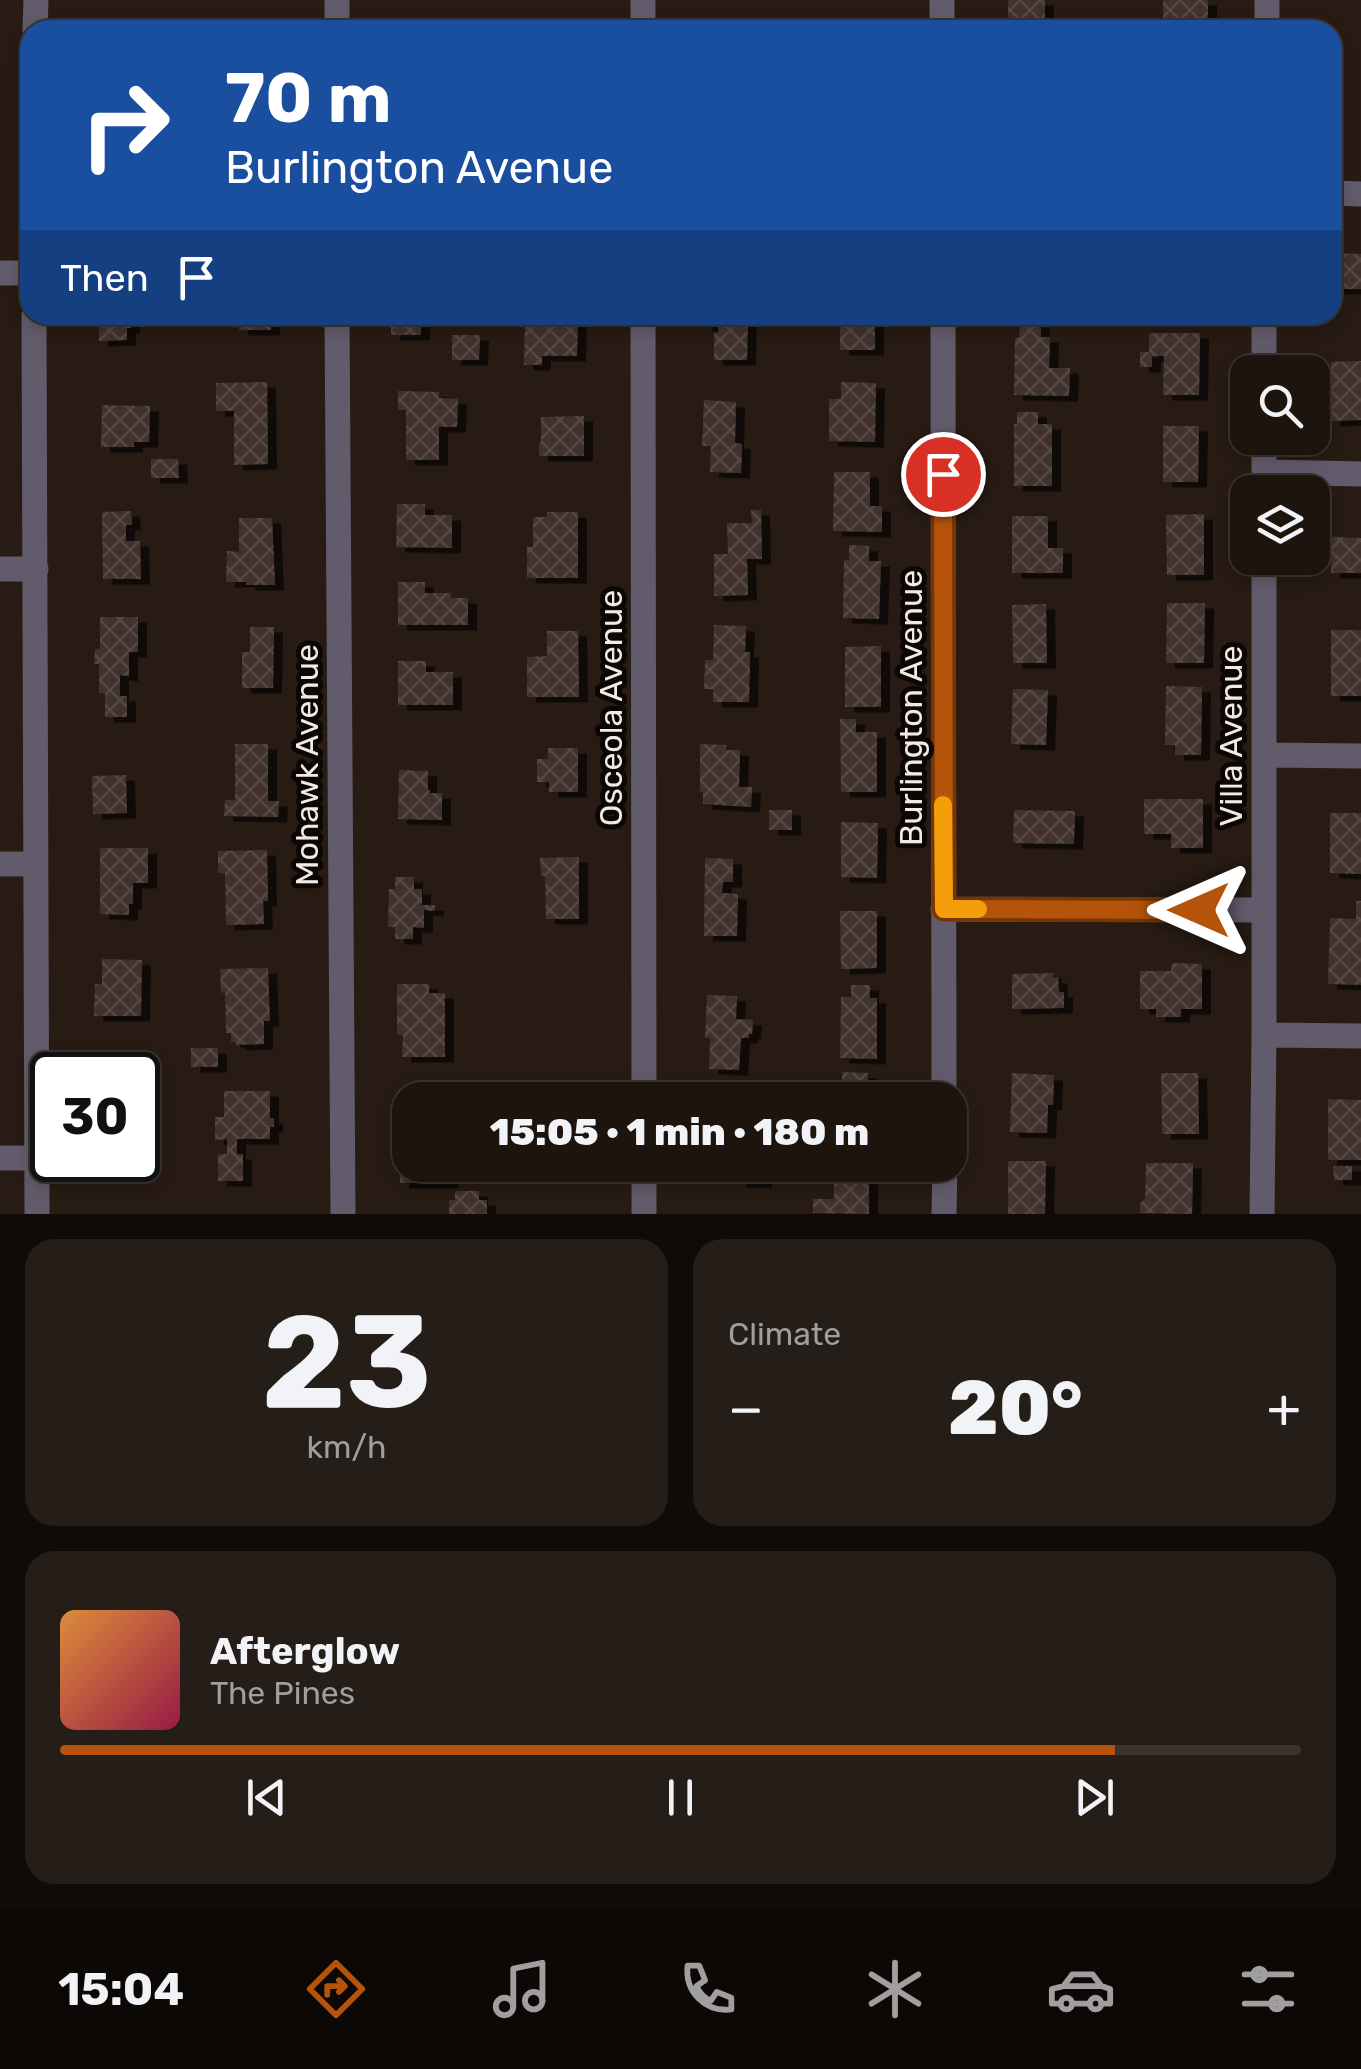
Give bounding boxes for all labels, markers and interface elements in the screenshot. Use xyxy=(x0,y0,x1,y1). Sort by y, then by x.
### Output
text: 70 m xyxy=(225,57,392,140)
icon: right xyxy=(60,60,190,190)
text: Burlington Avenue xyxy=(225,141,613,194)
icon: arrive xyxy=(169,250,224,305)
text: Then xyxy=(60,255,149,301)
map controls xyxy=(1230,355,1330,575)
button: search xyxy=(1230,355,1330,455)
pin xyxy=(901,432,986,517)
icon: arrive xyxy=(916,447,971,502)
button: layers xyxy=(1230,475,1330,575)
street label: Burlington Avenue xyxy=(892,570,930,846)
street label: Osceola Avenue xyxy=(592,590,630,826)
street label: Mohawk Avenue xyxy=(288,644,326,886)
street label: Villa Avenue xyxy=(1212,646,1250,826)
position arrow xyxy=(1147,858,1251,962)
speed limit sign: 30 xyxy=(30,1052,160,1182)
text: 15:05 · 1 min · 180 m xyxy=(490,1109,869,1155)
text: 23 xyxy=(261,1285,432,1440)
text: Climate xyxy=(728,1315,841,1353)
text: 20° xyxy=(948,1364,1083,1453)
text: − xyxy=(728,1376,764,1441)
text: + xyxy=(1267,1376,1301,1441)
text: km/h xyxy=(307,1428,386,1466)
text: Afterglow xyxy=(210,1628,400,1674)
text: The Pines xyxy=(210,1674,355,1712)
icon: previous xyxy=(239,1770,294,1825)
icon: pause xyxy=(653,1770,708,1825)
icon: next xyxy=(1067,1770,1122,1825)
icon: directions xyxy=(301,1954,371,2024)
icon: music xyxy=(487,1954,557,2024)
icon: phone xyxy=(673,1954,743,2024)
icon: climate xyxy=(860,1954,930,2024)
icon: car xyxy=(1046,1954,1116,2024)
icon: filters xyxy=(1233,1954,1303,2024)
text: 15:04 xyxy=(58,1963,184,2016)

